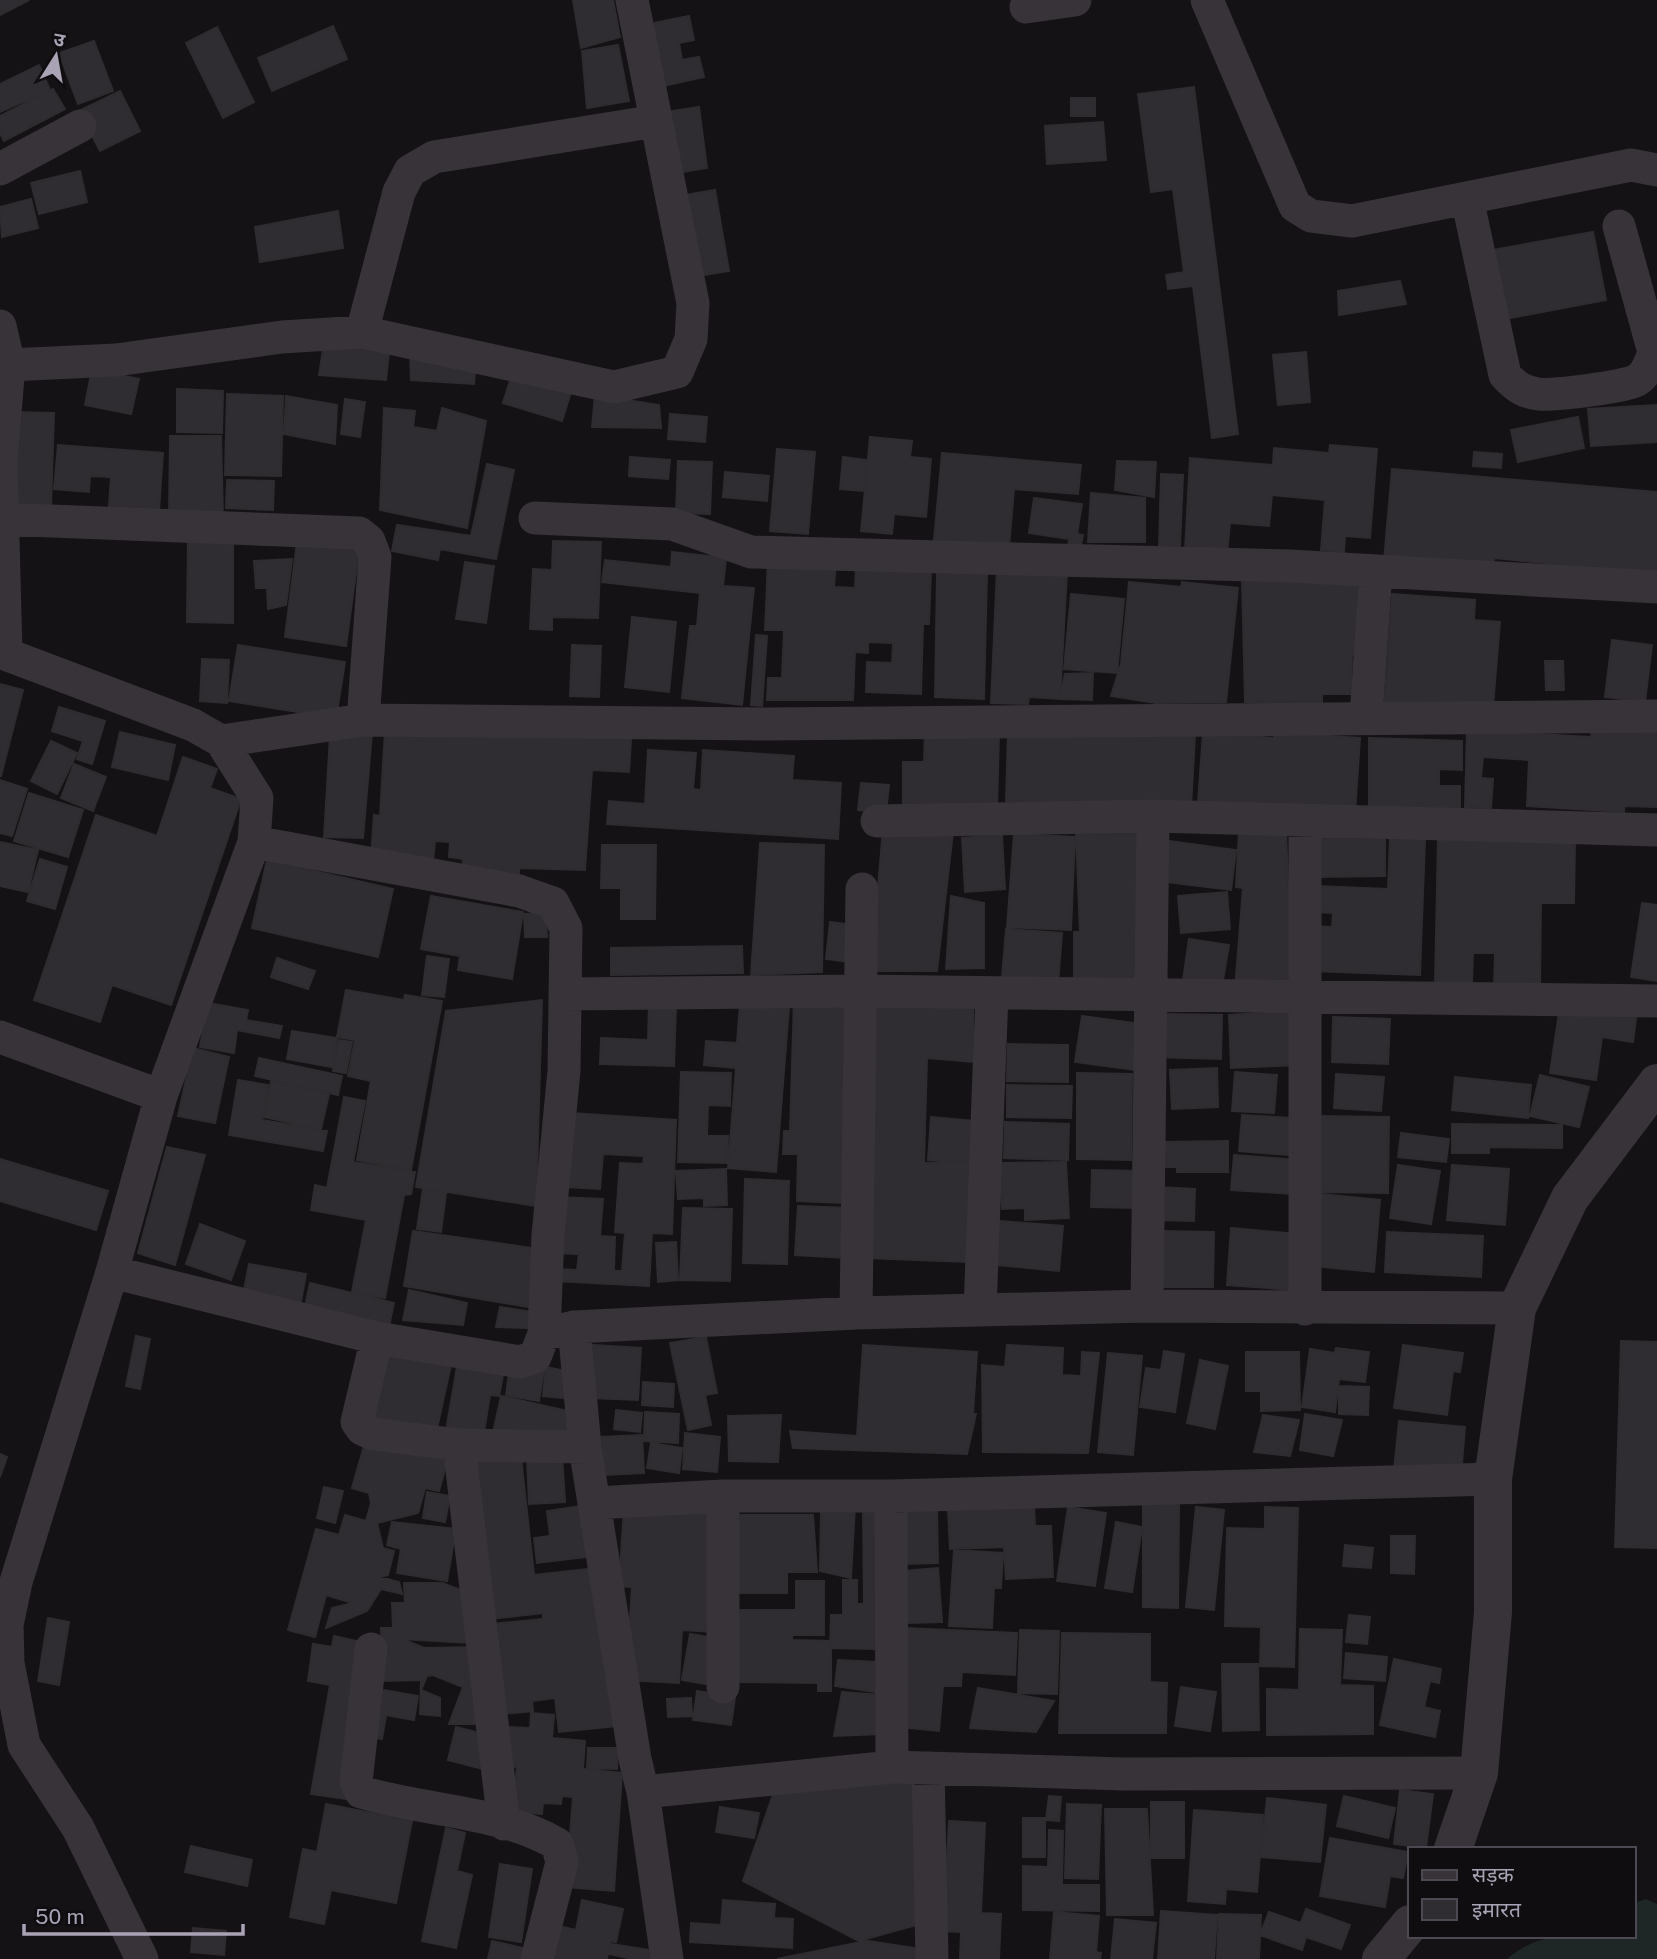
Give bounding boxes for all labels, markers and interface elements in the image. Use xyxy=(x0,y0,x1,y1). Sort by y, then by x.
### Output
north arrow xyxy=(21,21,91,91)
text: उ xyxy=(52,27,68,51)
legend xyxy=(1408,1847,1636,1938)
text: सड़क xyxy=(1472,1862,1514,1887)
scale bar xyxy=(24,1892,243,1936)
text: इमारत xyxy=(1472,1897,1522,1922)
text: 50 m xyxy=(35,1904,85,1929)

